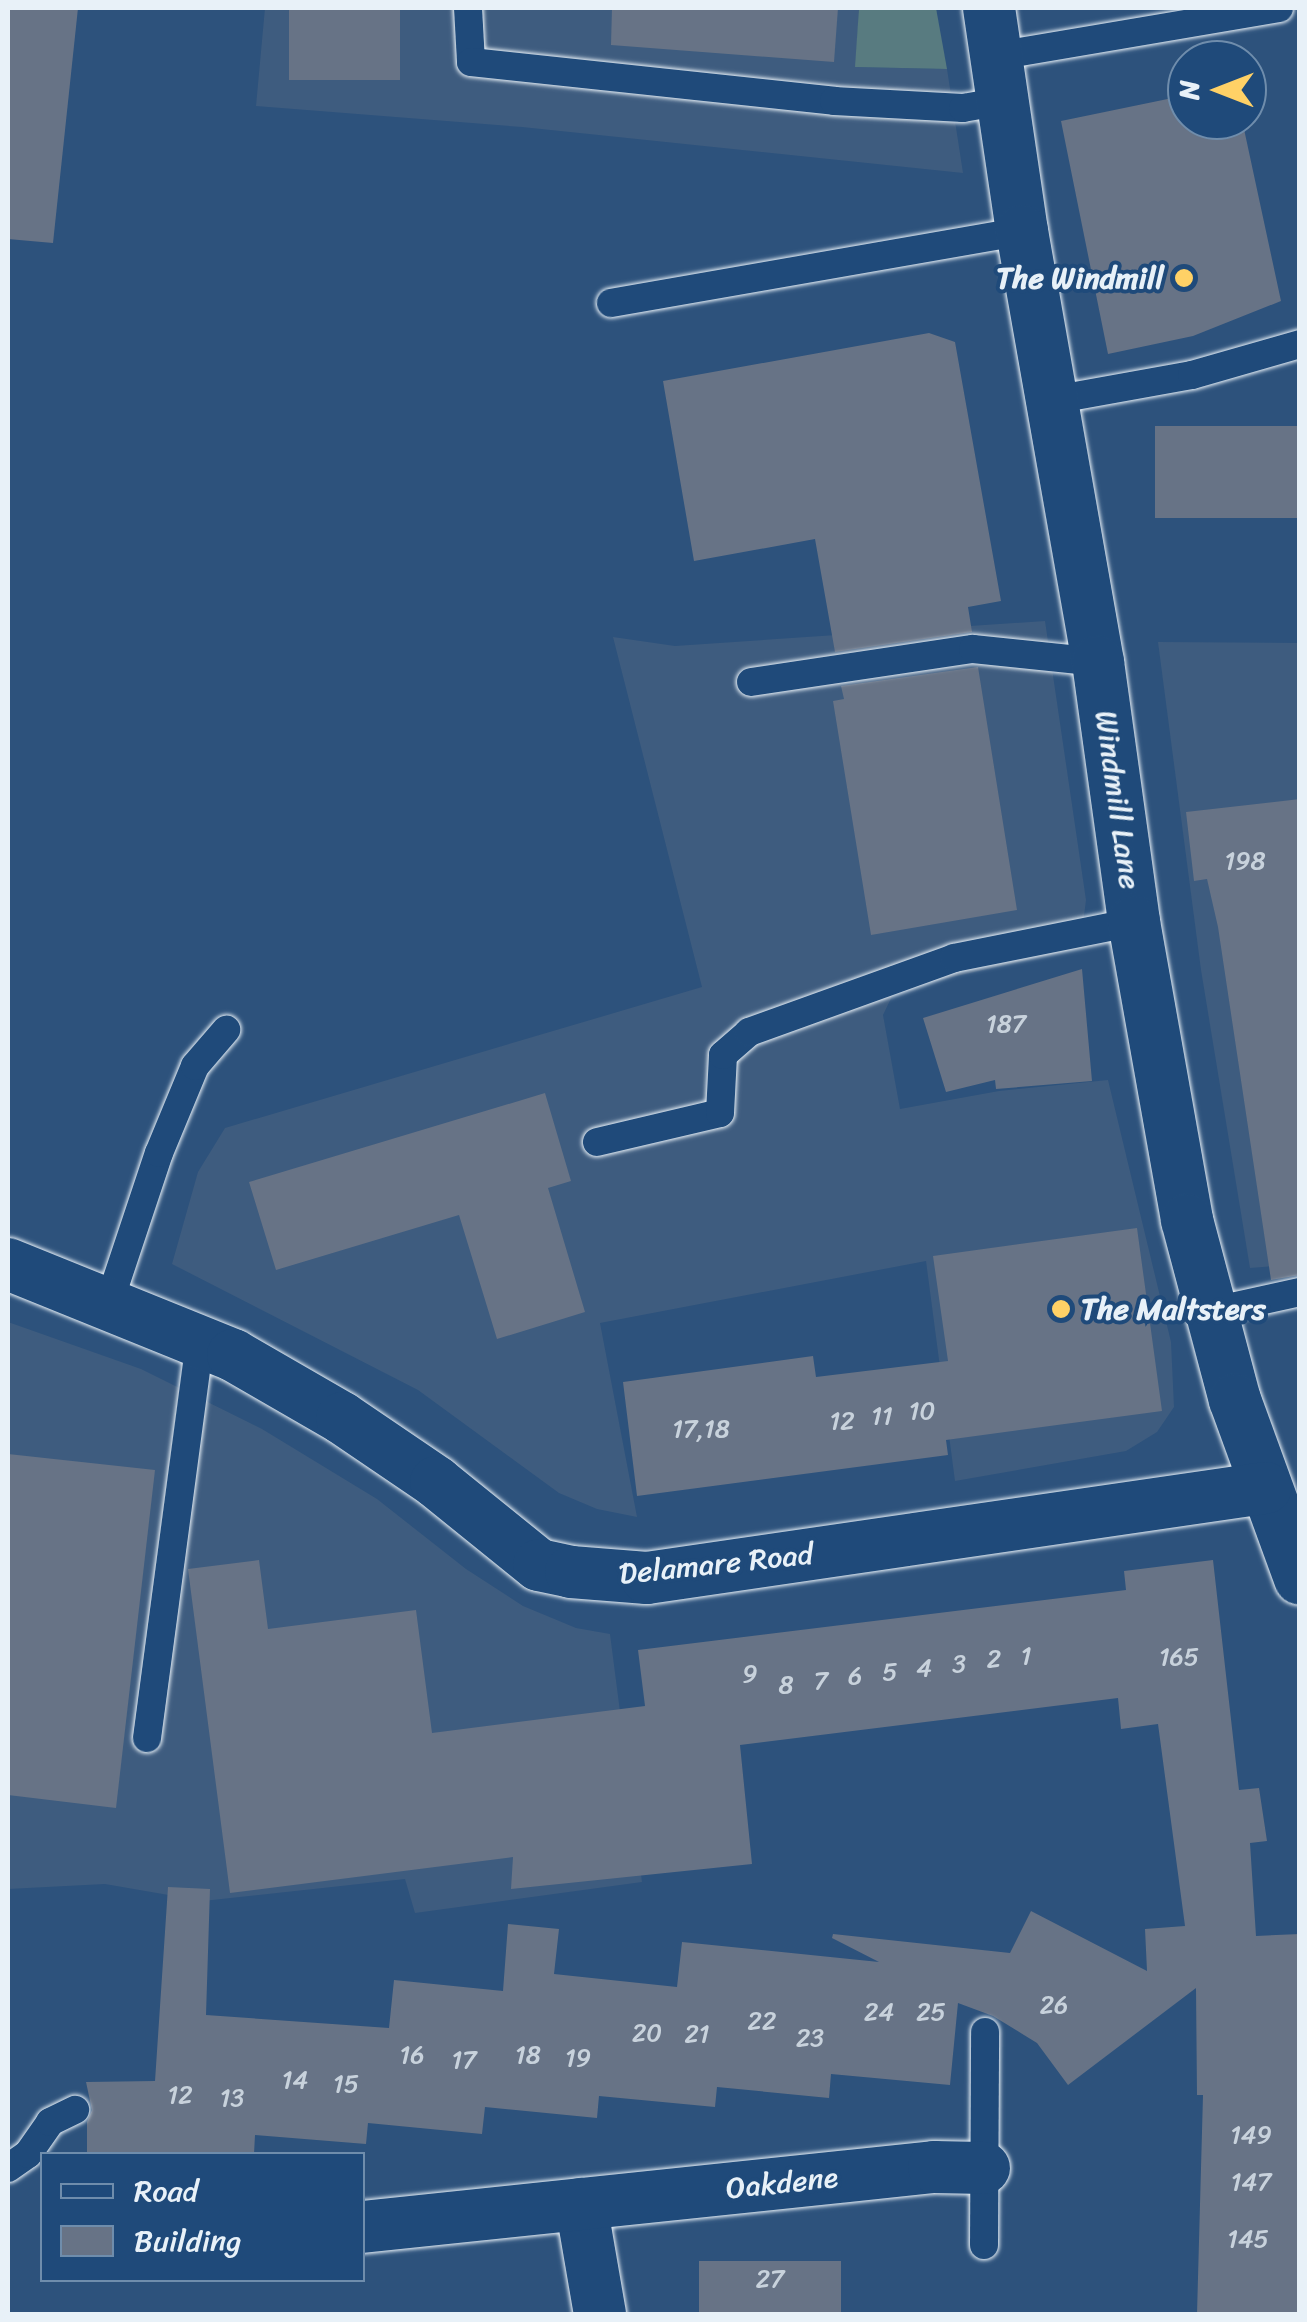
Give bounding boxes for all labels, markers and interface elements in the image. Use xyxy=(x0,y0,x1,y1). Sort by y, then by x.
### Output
north arrow xyxy=(1167,40,1267,140)
text: N xyxy=(1164,80,1213,100)
place label: The Windmill xyxy=(997,260,1164,296)
marker: The Windmill xyxy=(1173,267,1195,289)
street label: Windmill Lane xyxy=(1088,708,1148,892)
house number: 198 xyxy=(1224,846,1266,876)
house number: 187 xyxy=(986,1009,1026,1039)
place label: The Maltsters xyxy=(1081,1291,1263,1327)
marker: The Maltsters xyxy=(1050,1298,1072,1320)
house number: 10 xyxy=(909,1396,935,1426)
house number: 11 xyxy=(871,1401,893,1431)
house number: 12 xyxy=(829,1406,855,1436)
house number: 17,18 xyxy=(672,1414,730,1444)
street label: Delamare Road xyxy=(617,1536,815,1592)
house number: 1 xyxy=(1021,1641,1031,1671)
house number: 165 xyxy=(1159,1642,1199,1672)
house number: 2 xyxy=(987,1644,1001,1674)
house number: 3 xyxy=(952,1649,966,1679)
house number: 4 xyxy=(916,1653,932,1683)
house number: 5 xyxy=(882,1657,898,1687)
house number: 9 xyxy=(742,1659,758,1689)
house number: 6 xyxy=(848,1661,862,1691)
house number: 7 xyxy=(814,1666,828,1696)
house number: 8 xyxy=(778,1670,794,1700)
house number: 26 xyxy=(1040,1990,1068,2020)
house number: 24 xyxy=(864,1997,894,2027)
house number: 25 xyxy=(916,1997,946,2027)
house number: 22 xyxy=(748,2006,776,2036)
house number: 20 xyxy=(632,2018,662,2048)
house number: 21 xyxy=(684,2019,710,2049)
house number: 23 xyxy=(796,2023,824,2053)
house number: 16 xyxy=(400,2040,424,2070)
house number: 18 xyxy=(515,2040,541,2070)
house number: 19 xyxy=(565,2043,591,2073)
house number: 17 xyxy=(452,2045,476,2075)
house number: 14 xyxy=(282,2065,308,2095)
house number: 15 xyxy=(333,2069,359,2099)
house number: 12 xyxy=(167,2080,193,2110)
house number: 13 xyxy=(220,2083,244,2113)
house number: 149 xyxy=(1230,2120,1272,2150)
legend xyxy=(40,2152,365,2282)
street label: Oakdene xyxy=(724,2159,840,2207)
text: Road xyxy=(134,2164,198,2218)
house number: 147 xyxy=(1231,2167,1271,2197)
text: Building xyxy=(134,2214,241,2268)
house number: 145 xyxy=(1227,2224,1269,2254)
house number: 27 xyxy=(756,2264,784,2294)

